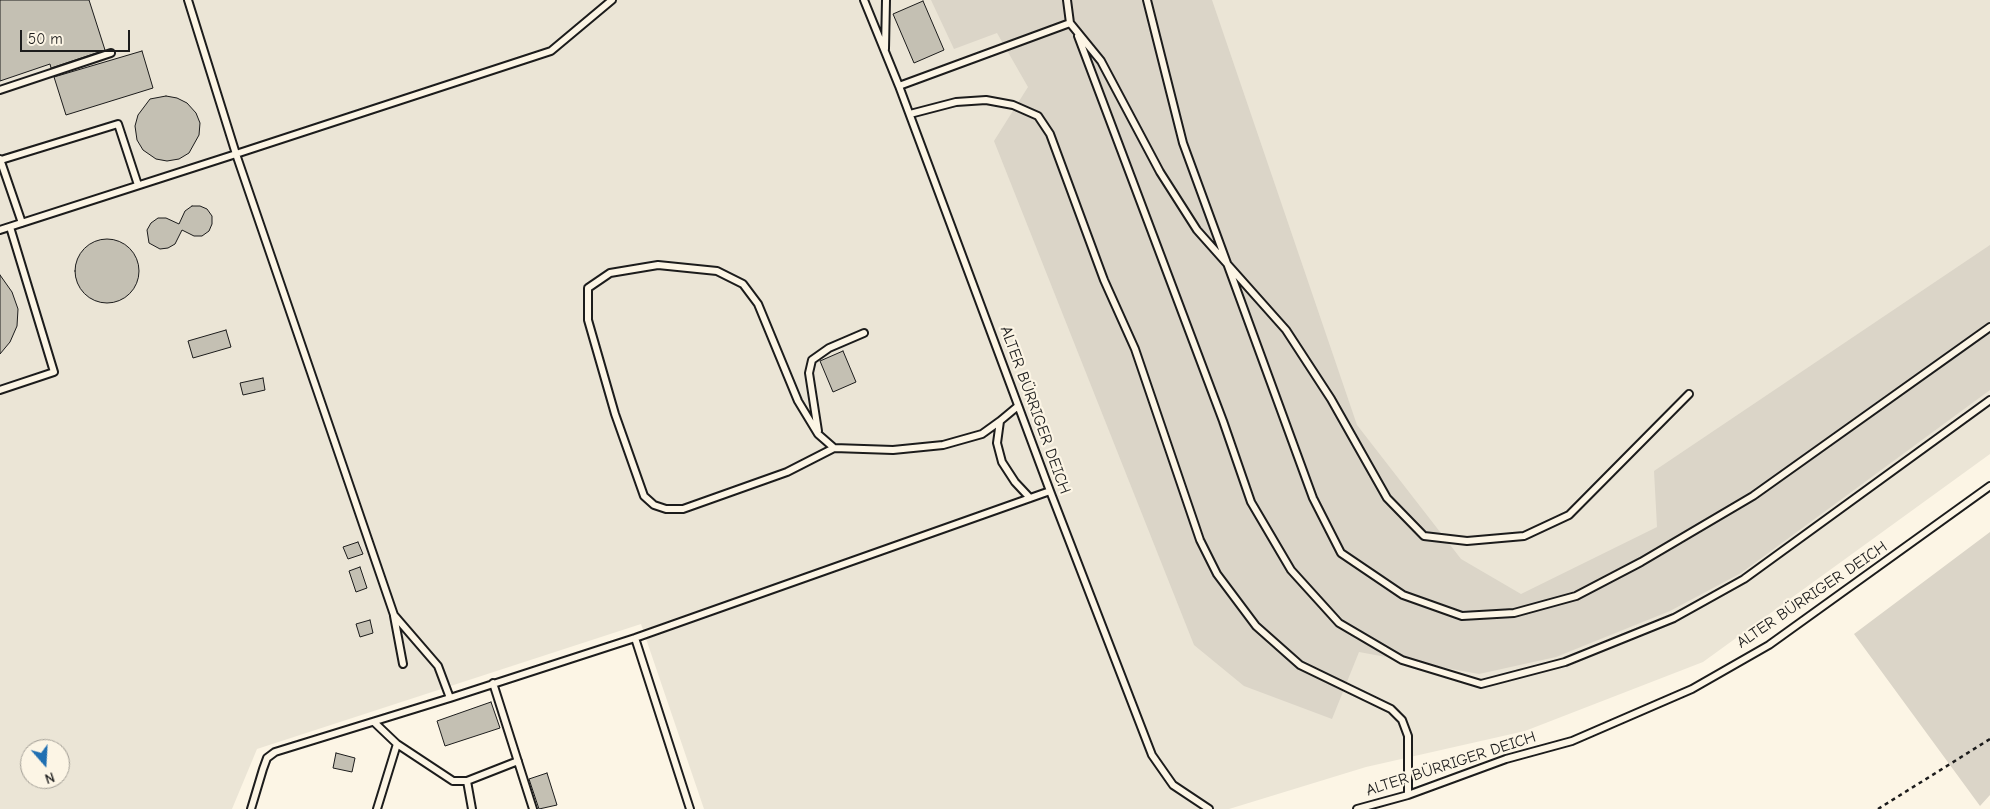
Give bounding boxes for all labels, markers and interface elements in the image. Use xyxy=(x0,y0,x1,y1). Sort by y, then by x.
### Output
scale bar xyxy=(22,20,132,52)
text: 50 m xyxy=(28,30,63,48)
street label: ALTER BÜRRIGER DEICH xyxy=(996,323,1074,497)
street label: ALTER BÜRRIGER DEICH xyxy=(1733,537,1891,653)
street label: ALTER BÜRRIGER DEICH xyxy=(1364,727,1538,801)
north arrow xyxy=(20,739,70,789)
text: N xyxy=(43,768,57,787)

